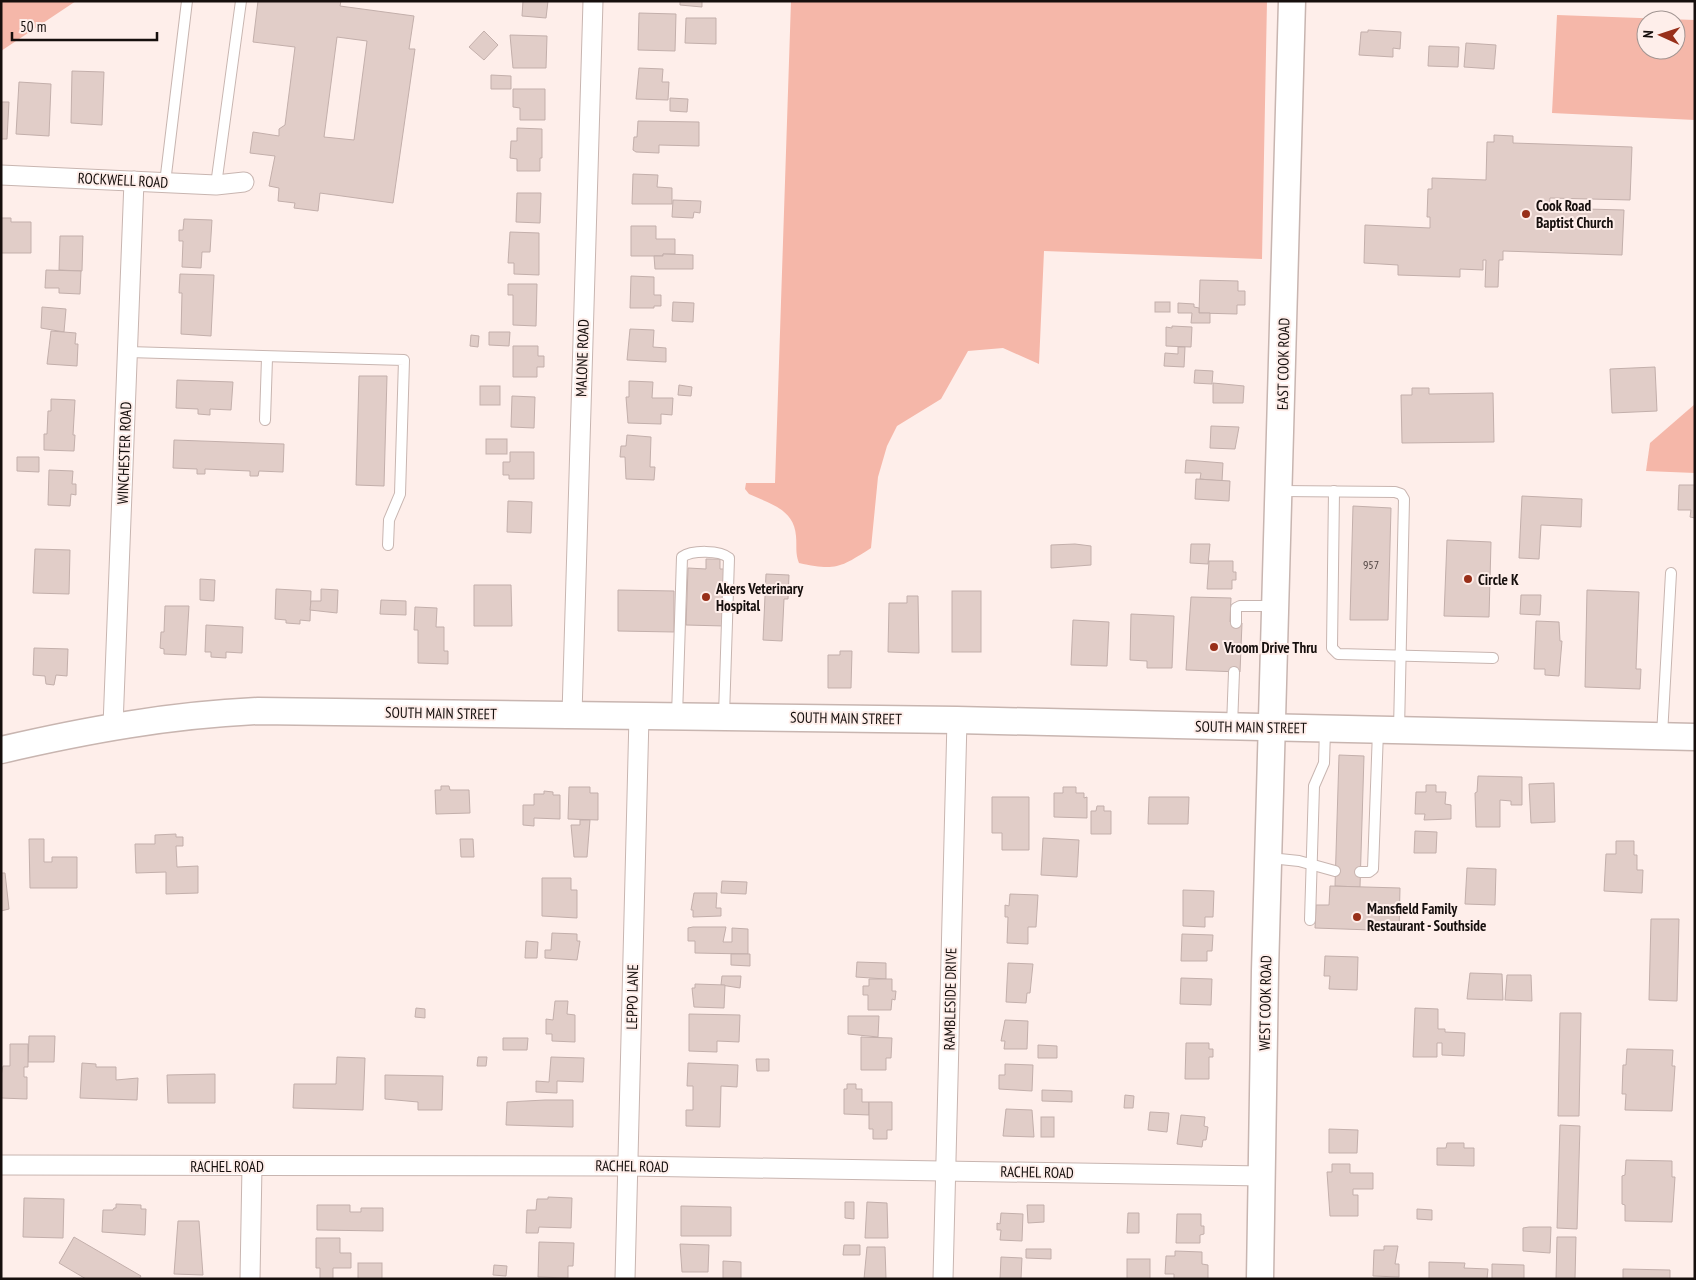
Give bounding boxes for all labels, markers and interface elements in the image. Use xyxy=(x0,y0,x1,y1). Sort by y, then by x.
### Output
scale bar xyxy=(12,10,158,42)
north arrow xyxy=(1636,10,1686,60)
text: 50 m xyxy=(20,17,46,36)
text: N xyxy=(1639,30,1657,39)
street label: ROCKWELL ROAD xyxy=(77,168,169,192)
place label: Cook Road Baptist Church xyxy=(1536,196,1613,232)
marker: Cook Road Baptist Church xyxy=(1520,208,1532,220)
street label: EAST COOK ROAD xyxy=(1273,318,1293,410)
street label: MALONE ROAD xyxy=(571,319,593,397)
street label: WINCHESTER ROAD xyxy=(113,401,135,505)
house number: 957 xyxy=(1363,557,1379,572)
place label: Circle K xyxy=(1478,570,1519,589)
marker: Circle K xyxy=(1462,573,1474,585)
place label: Akers Veterinary Hospital xyxy=(715,579,804,615)
marker: Akers Veterinary Hospital xyxy=(700,591,712,603)
place label: Vroom Drive Thru xyxy=(1223,638,1318,657)
marker: Vroom Drive Thru xyxy=(1208,641,1220,653)
street label: SOUTH MAIN STREET xyxy=(385,703,497,723)
street label: SOUTH MAIN STREET xyxy=(790,708,902,728)
street label: SOUTH MAIN STREET xyxy=(1195,717,1307,737)
place label: Mansfield Family Restaurant - Southside xyxy=(1367,899,1486,935)
marker: Mansfield Family Restaurant - Southside xyxy=(1351,911,1363,923)
street label: RAMBLESIDE DRIVE xyxy=(940,948,960,1050)
street label: WEST COOK ROAD xyxy=(1255,955,1275,1051)
street label: LEPPO LANE xyxy=(622,964,642,1030)
street label: RACHEL ROAD xyxy=(595,1156,669,1176)
street label: RACHEL ROAD xyxy=(190,1157,264,1176)
street label: RACHEL ROAD xyxy=(1000,1162,1074,1182)

